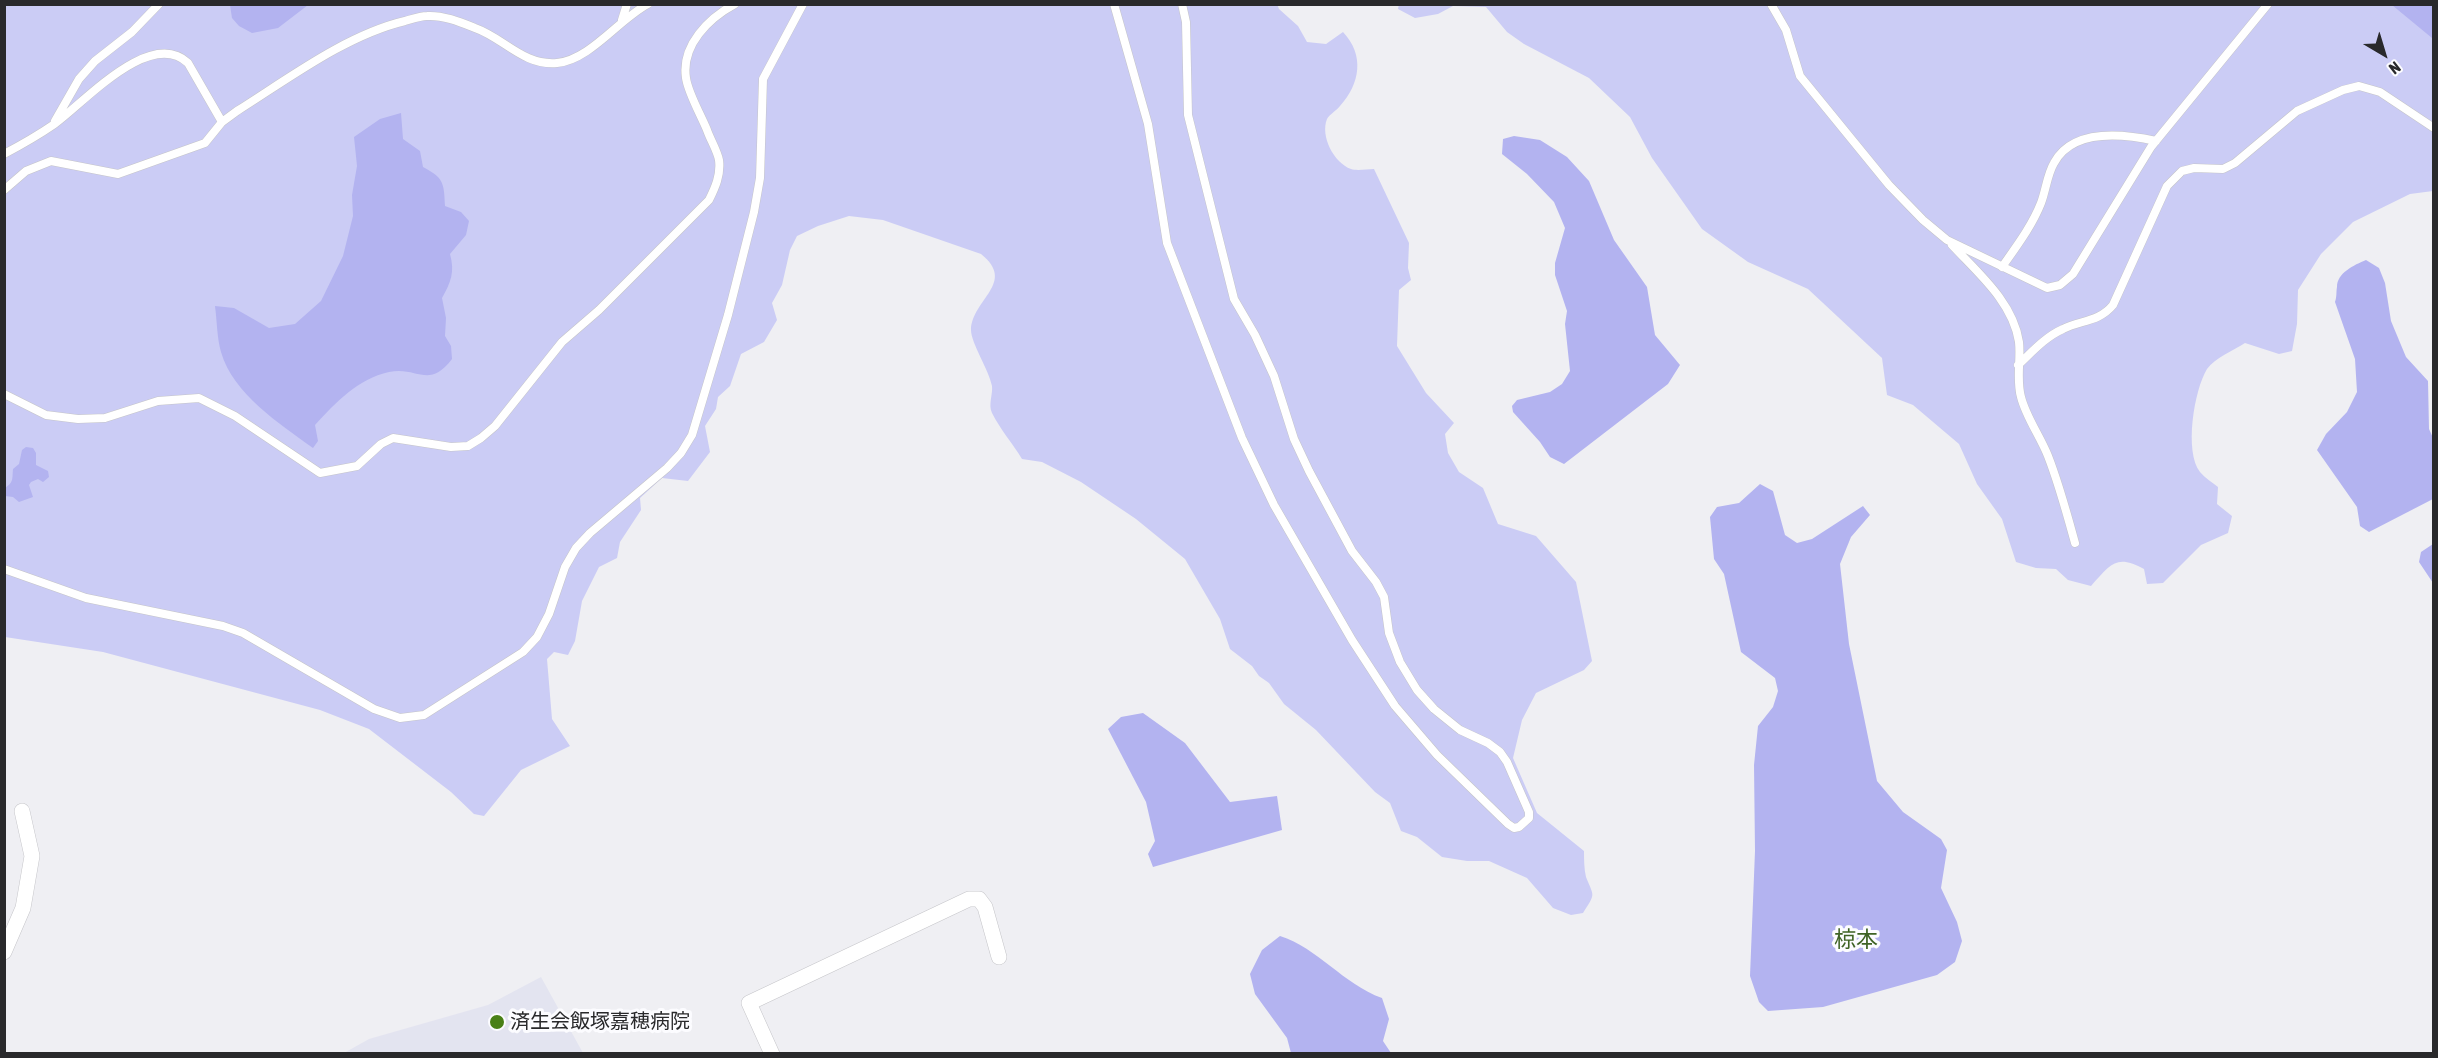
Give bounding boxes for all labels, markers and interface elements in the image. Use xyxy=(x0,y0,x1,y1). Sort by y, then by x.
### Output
north arrow xyxy=(2354,24,2414,84)
text: N xyxy=(2386,58,2404,78)
district label: 椋本 xyxy=(1834,927,1878,953)
place label: 済生会飯塚嘉穂病院 xyxy=(510,1010,690,1034)
marker: 済生会飯塚嘉穂病院 xyxy=(488,1013,506,1031)

